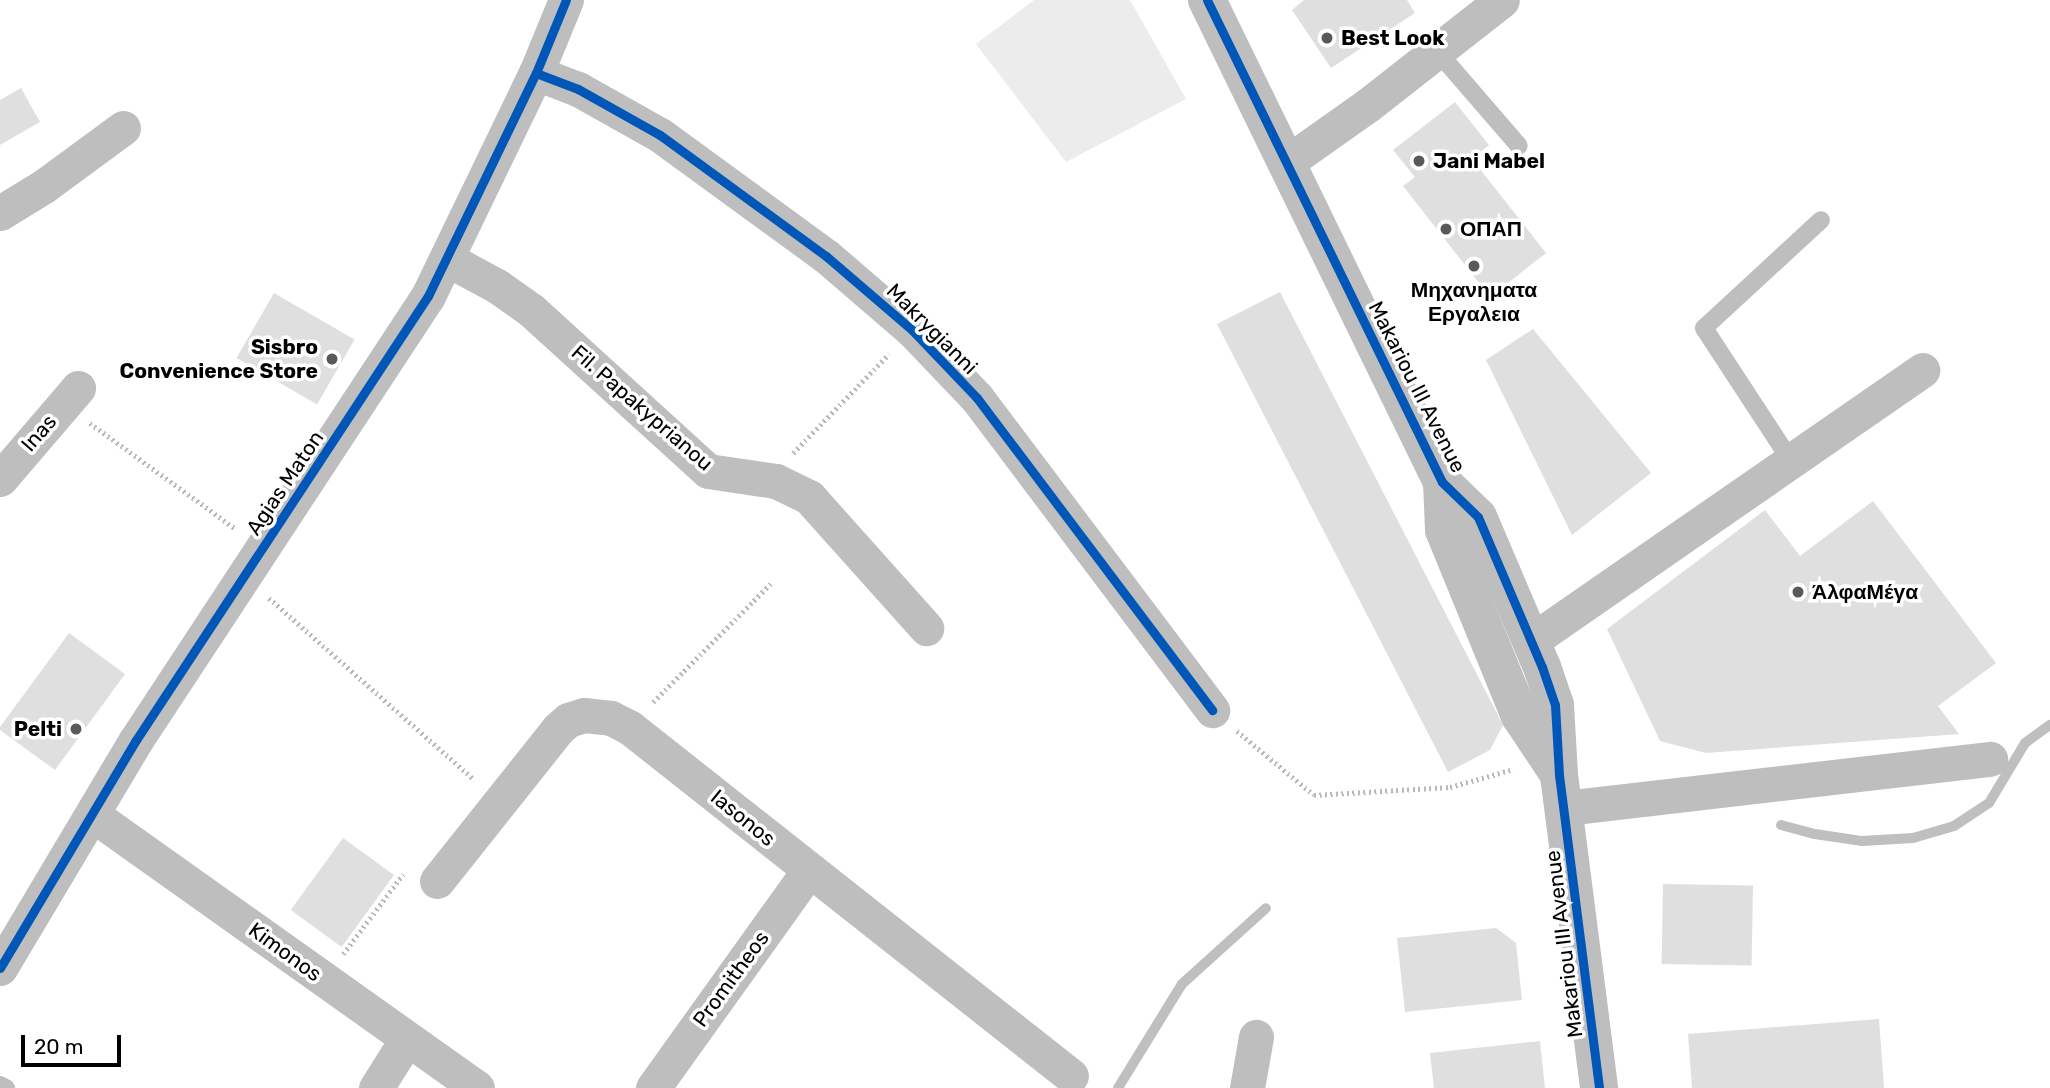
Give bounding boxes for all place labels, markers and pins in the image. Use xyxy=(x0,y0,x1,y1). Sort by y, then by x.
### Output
place label: Best Look xyxy=(1341,25,1444,51)
marker: Best Look xyxy=(1319,30,1335,46)
place label: Jani Mabel xyxy=(1433,148,1545,174)
marker: Jani Mabel xyxy=(1411,153,1427,169)
place label: ΟΠΑΠ xyxy=(1460,216,1522,242)
marker: ΟΠΑΠ xyxy=(1438,221,1454,237)
marker: Μηχανηματα Εργαλεια xyxy=(1466,258,1482,274)
place label: Μηχανηματα Εργαλεια xyxy=(1411,277,1537,327)
place label: Sisbro Convenience Store xyxy=(119,334,318,384)
marker: Sisbro Convenience Store xyxy=(324,351,340,367)
place label: ΆλφαΜέγα xyxy=(1812,579,1918,605)
marker: ΆλφαΜέγα xyxy=(1790,584,1806,600)
place label: Pelti xyxy=(14,716,62,742)
marker: Pelti xyxy=(68,721,84,737)

